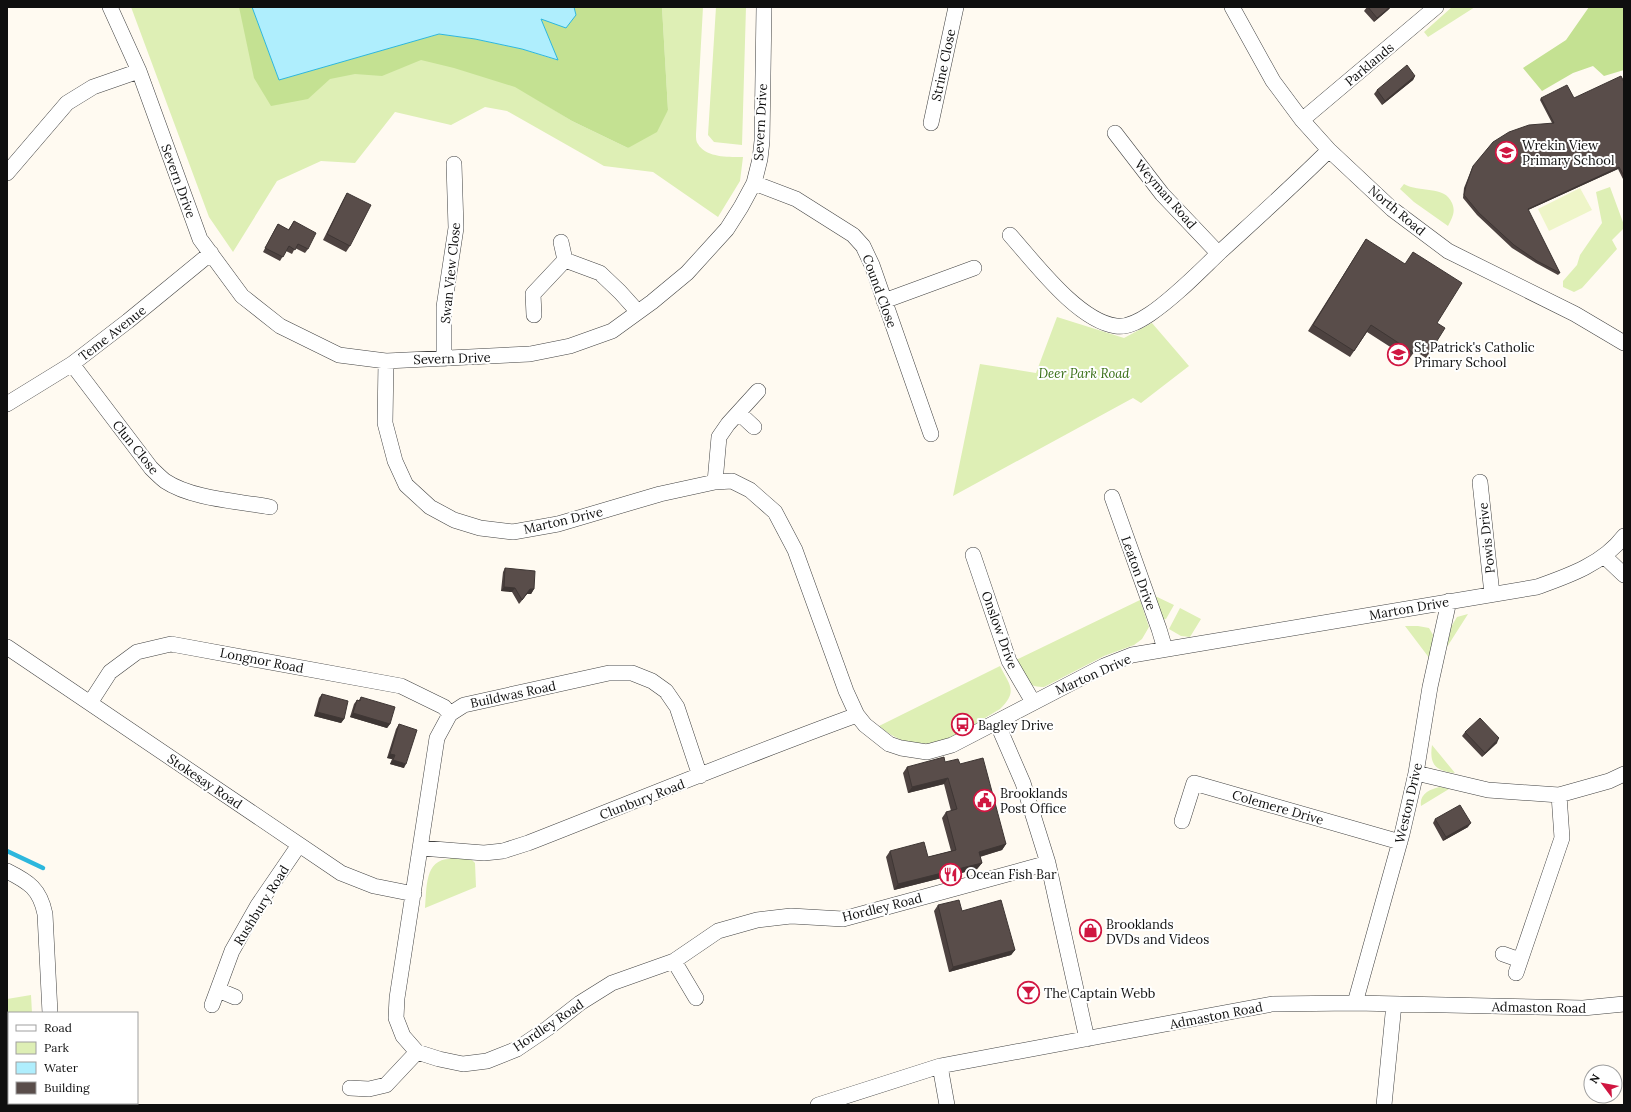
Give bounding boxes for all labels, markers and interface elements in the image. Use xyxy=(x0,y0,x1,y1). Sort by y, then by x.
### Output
street label: Strine Close xyxy=(928,27,959,103)
street label: Parklands xyxy=(1341,39,1397,90)
street label: Severn Drive xyxy=(750,83,771,161)
place label: Wrekin View Primary School xyxy=(1522,137,1615,169)
school or university icon: Wrekin View Primary School xyxy=(1493,139,1519,165)
street label: Severn Drive xyxy=(157,142,200,220)
street label: Weyman Road xyxy=(1131,156,1200,233)
street label: North Road xyxy=(1365,182,1429,239)
street label: Swan View Close xyxy=(437,222,464,325)
street label: Cound Close xyxy=(858,252,901,330)
street label: Teme Avenue xyxy=(75,302,149,365)
place label: St Patrick's Catholic Primary School xyxy=(1414,339,1535,371)
school or university icon: St Patrick's Catholic Primary School xyxy=(1386,341,1412,367)
street label: Severn Drive xyxy=(413,349,491,368)
park label: Deer Park Road xyxy=(1038,365,1130,382)
street label: Clun Close xyxy=(109,417,163,478)
street label: Powis Drive xyxy=(1474,502,1499,574)
street label: Marton Drive xyxy=(522,503,604,538)
street label: Leaton Drive xyxy=(1117,534,1160,613)
street label: Onslow Drive xyxy=(978,589,1021,671)
street label: Marton Drive xyxy=(1368,593,1450,624)
street label: Longnor Road xyxy=(219,644,305,677)
street label: Marton Drive xyxy=(1053,650,1134,699)
street label: Buildwas Road xyxy=(469,677,558,712)
bus stop icon: Bagley Drive xyxy=(949,712,975,738)
place label: Bagley Drive xyxy=(978,717,1054,734)
street label: Stokesay Road xyxy=(164,750,246,813)
street label: Weston Drive xyxy=(1391,761,1426,845)
street label: Clunbury Road xyxy=(597,775,687,824)
place label: Brooklands Post Office xyxy=(1000,785,1068,817)
street label: Colemere Drive xyxy=(1230,786,1326,829)
public building icon: Brooklands Post Office xyxy=(971,787,997,813)
restaurant icon: Ocean Fish Bar xyxy=(937,861,963,887)
street label: Rushbury Road xyxy=(230,862,293,949)
place label: Ocean Fish Bar xyxy=(966,866,1057,883)
street label: Hordley Road xyxy=(840,889,924,926)
place label: Brooklands DVDs and Videos xyxy=(1106,916,1209,948)
shop icon: Brooklands DVDs and Videos xyxy=(1078,918,1104,944)
bar icon: The Captain Webb xyxy=(1015,980,1041,1006)
place label: The Captain Webb xyxy=(1044,985,1156,1002)
street label: Hordley Road xyxy=(510,995,587,1055)
street label: Admaston Road xyxy=(1167,998,1264,1033)
street label: Admaston Road xyxy=(1491,998,1587,1017)
legend xyxy=(8,1012,138,1104)
text: Road xyxy=(44,1020,72,1035)
text: Park xyxy=(44,1040,70,1055)
text: Water xyxy=(44,1060,79,1075)
north arrow xyxy=(1583,1064,1623,1104)
text: N xyxy=(1586,1071,1603,1086)
text: Building xyxy=(44,1080,90,1095)

